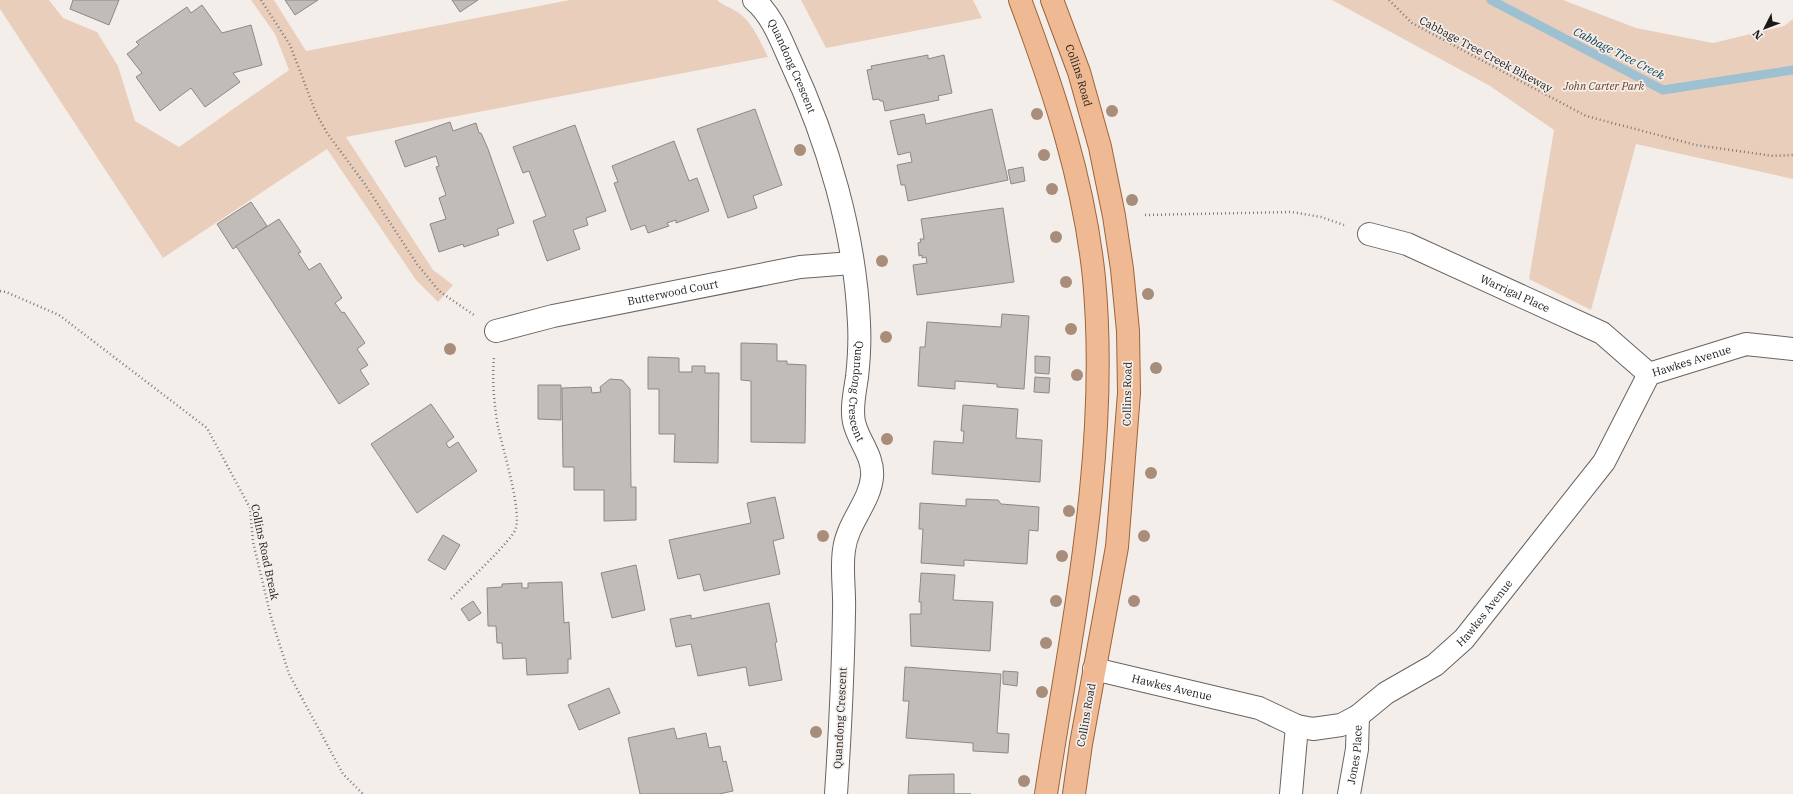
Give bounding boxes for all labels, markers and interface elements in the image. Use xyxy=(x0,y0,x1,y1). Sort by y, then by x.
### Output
north arrow xyxy=(1745,8,1785,48)
street label: Cabbage Tree Creek Bikeway xyxy=(1417,13,1555,95)
street label: Quandong Crescent xyxy=(765,16,819,115)
water label: Cabbage Tree Creek xyxy=(1571,24,1668,83)
text: N xyxy=(1749,27,1766,43)
street label: Collins Road xyxy=(1062,42,1095,108)
park label: John Carter Park xyxy=(1563,79,1645,93)
street label: Warrigal Place xyxy=(1478,271,1552,315)
street label: Butterwood Court xyxy=(626,276,719,308)
street label: Quandong Crescent xyxy=(846,341,868,444)
street label: Hawkes Avenue xyxy=(1650,342,1733,380)
street label: Collins Road xyxy=(1119,361,1135,426)
street label: Collins Road Break xyxy=(248,503,282,602)
street label: Hawkes Avenue xyxy=(1453,577,1515,650)
street label: Quandong Crescent xyxy=(830,667,850,769)
street label: Hawkes Avenue xyxy=(1130,671,1213,704)
street label: Collins Road xyxy=(1074,682,1099,748)
street label: Jones Place xyxy=(1344,725,1365,785)

